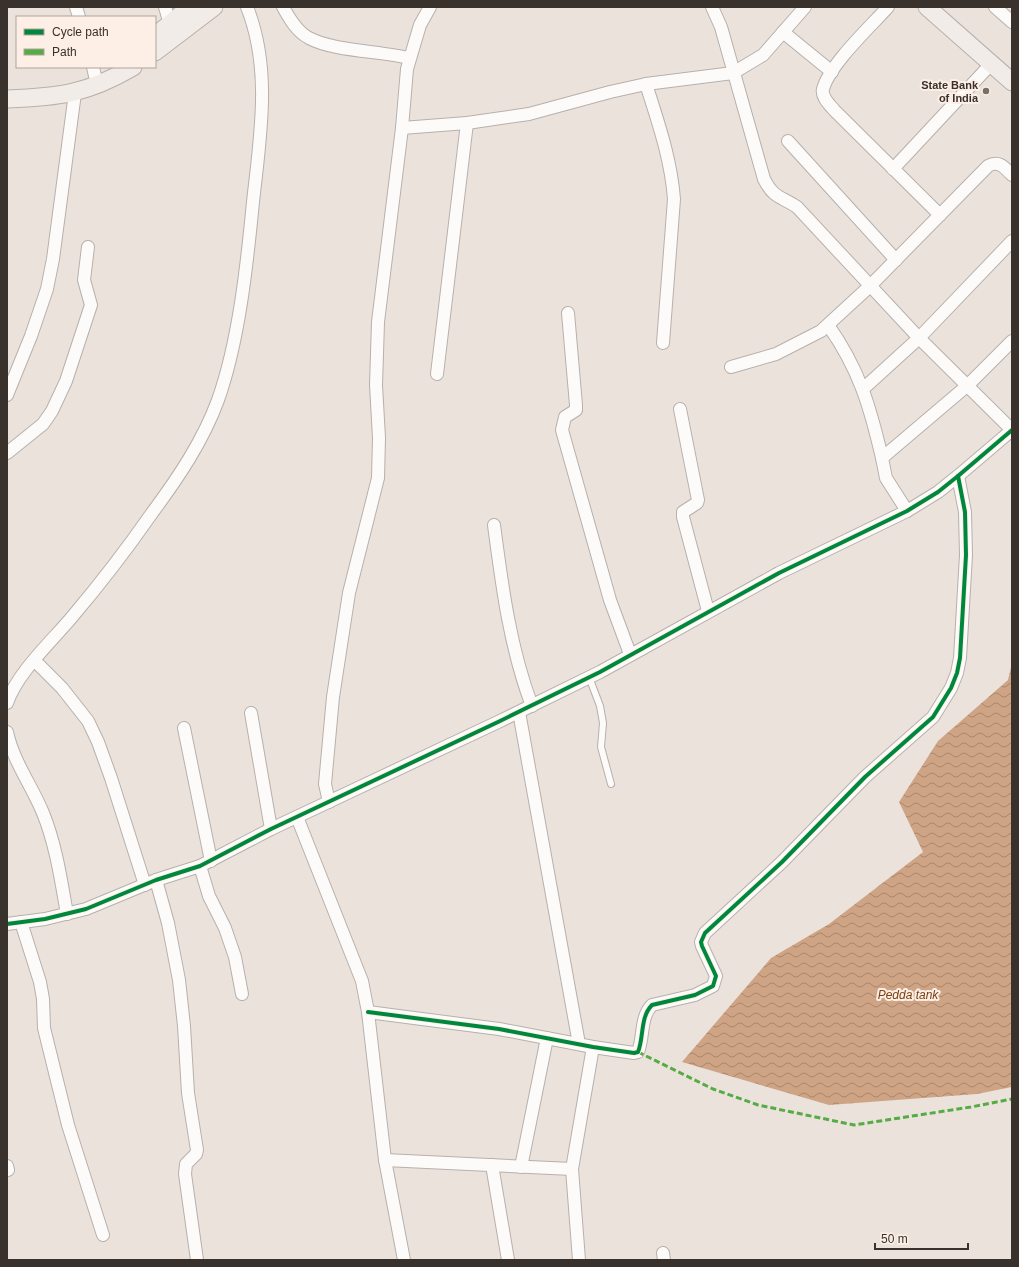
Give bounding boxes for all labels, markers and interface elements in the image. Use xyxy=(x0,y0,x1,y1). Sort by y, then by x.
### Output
legend xyxy=(16,16,156,68)
text: Cycle path xyxy=(52,25,109,39)
text: Path xyxy=(52,45,77,59)
place label: State Bank of India xyxy=(921,79,979,104)
marker: State Bank of India xyxy=(981,86,991,96)
water label: Pedda tank xyxy=(878,988,939,1002)
scale bar xyxy=(875,1225,968,1251)
text: 50 m xyxy=(881,1232,908,1246)

